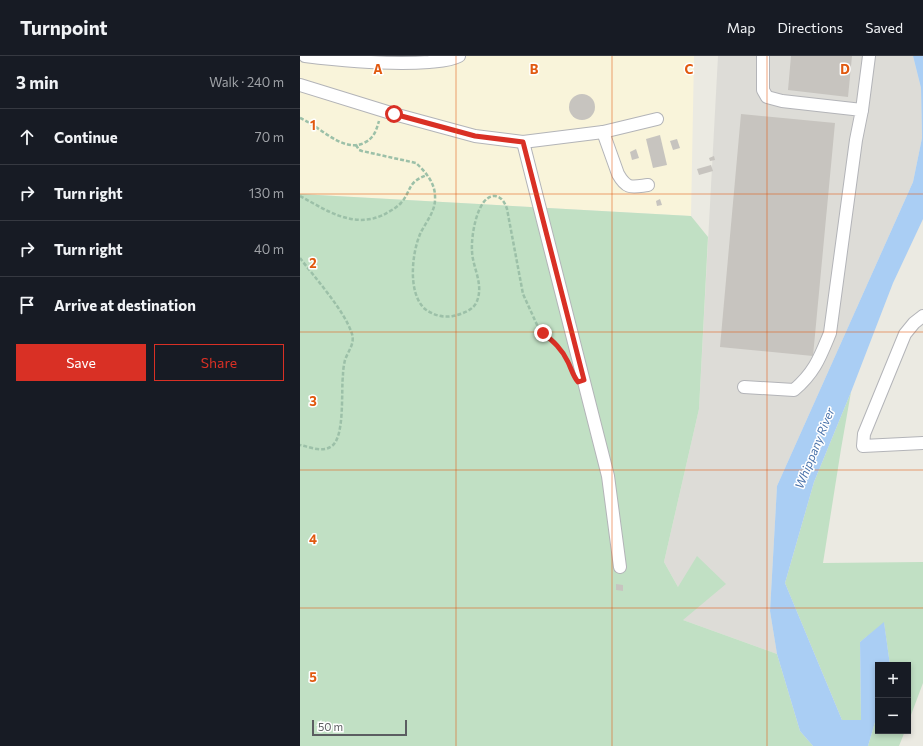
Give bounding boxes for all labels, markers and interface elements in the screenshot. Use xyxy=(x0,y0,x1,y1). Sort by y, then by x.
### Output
text: Turnpoint xyxy=(20,16,108,39)
text: Map xyxy=(727,19,756,36)
text: Directions xyxy=(778,19,843,36)
text: Saved xyxy=(865,19,903,36)
text: A xyxy=(373,61,383,77)
text: B xyxy=(530,61,539,77)
text: C xyxy=(685,61,694,77)
text: D xyxy=(840,61,850,77)
text: 3 min xyxy=(16,72,59,93)
text: Walk · 240 m xyxy=(209,74,284,90)
route start xyxy=(385,105,403,123)
text: 1 xyxy=(310,117,316,133)
icon: ahead xyxy=(16,126,38,148)
text: Continue xyxy=(54,128,118,146)
text: 70 m xyxy=(255,129,284,145)
icon: right xyxy=(16,182,38,204)
text: Turn right xyxy=(54,184,123,202)
text: 130 m xyxy=(249,185,284,201)
icon: right xyxy=(16,238,38,260)
text: Turn right xyxy=(54,240,123,258)
text: 40 m xyxy=(254,241,284,257)
text: 2 xyxy=(309,255,317,271)
icon: arrive xyxy=(16,294,38,316)
text: Arrive at destination xyxy=(54,296,196,314)
route end xyxy=(534,324,552,342)
button: Save xyxy=(16,344,146,381)
button: Share xyxy=(154,344,284,381)
text: 3 xyxy=(309,393,317,409)
water label: Whippany River xyxy=(791,404,837,491)
text: 4 xyxy=(309,531,317,547)
map controls xyxy=(875,662,911,734)
button: + xyxy=(875,662,911,698)
text: 5 xyxy=(309,669,317,685)
button: − xyxy=(875,698,911,734)
scale bar xyxy=(312,718,407,737)
text: 50 m xyxy=(318,720,343,733)

